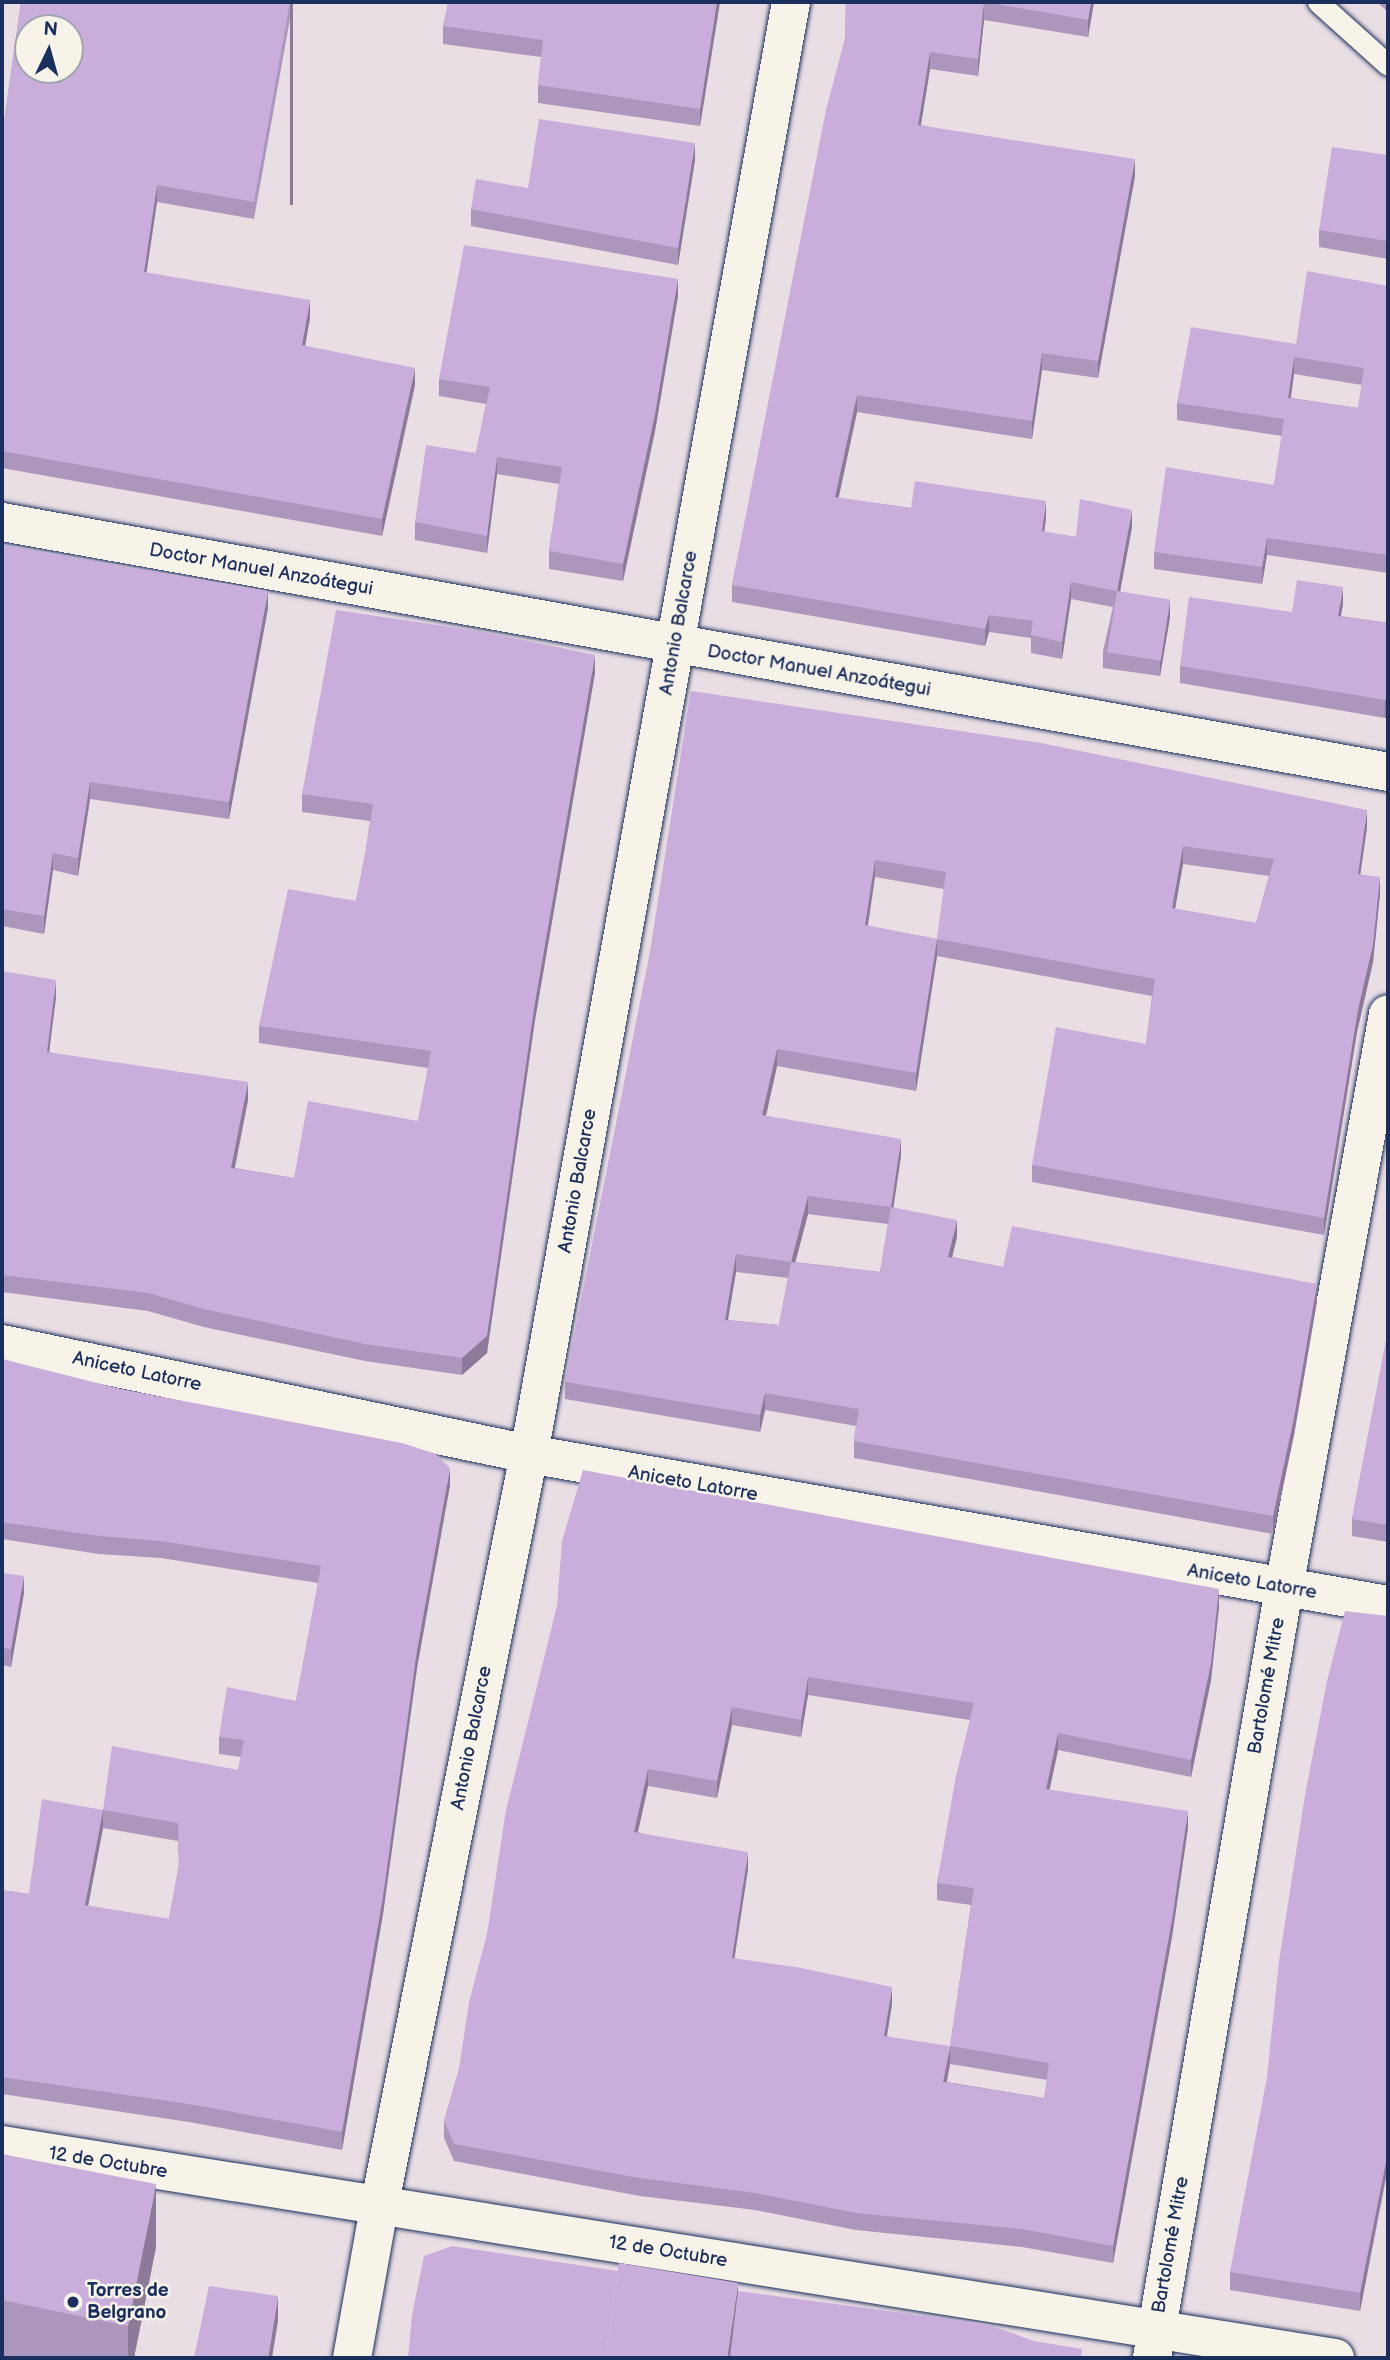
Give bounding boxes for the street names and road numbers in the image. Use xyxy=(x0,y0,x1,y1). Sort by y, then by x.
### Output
street label: Doctor Manuel Anzoátegui xyxy=(147,539,375,601)
street label: Antonio Balcarce xyxy=(655,549,703,697)
street label: Doctor Manuel Anzoátegui xyxy=(705,640,933,702)
street label: Antonio Balcarce xyxy=(554,1107,602,1255)
street label: Aniceto Latorre xyxy=(71,1347,203,1397)
street label: Aniceto Latorre xyxy=(626,1461,760,1507)
street label: Aniceto Latorre xyxy=(1185,1559,1319,1605)
street label: Bartolomé Mitre xyxy=(1244,1616,1290,1756)
street label: Antonio Balcarce xyxy=(447,1664,497,1812)
street label: 12 de Octubre xyxy=(47,2142,169,2184)
street label: Bartolomé Mitre xyxy=(1148,2175,1194,2315)
street label: 12 de Octubre xyxy=(607,2231,729,2273)

